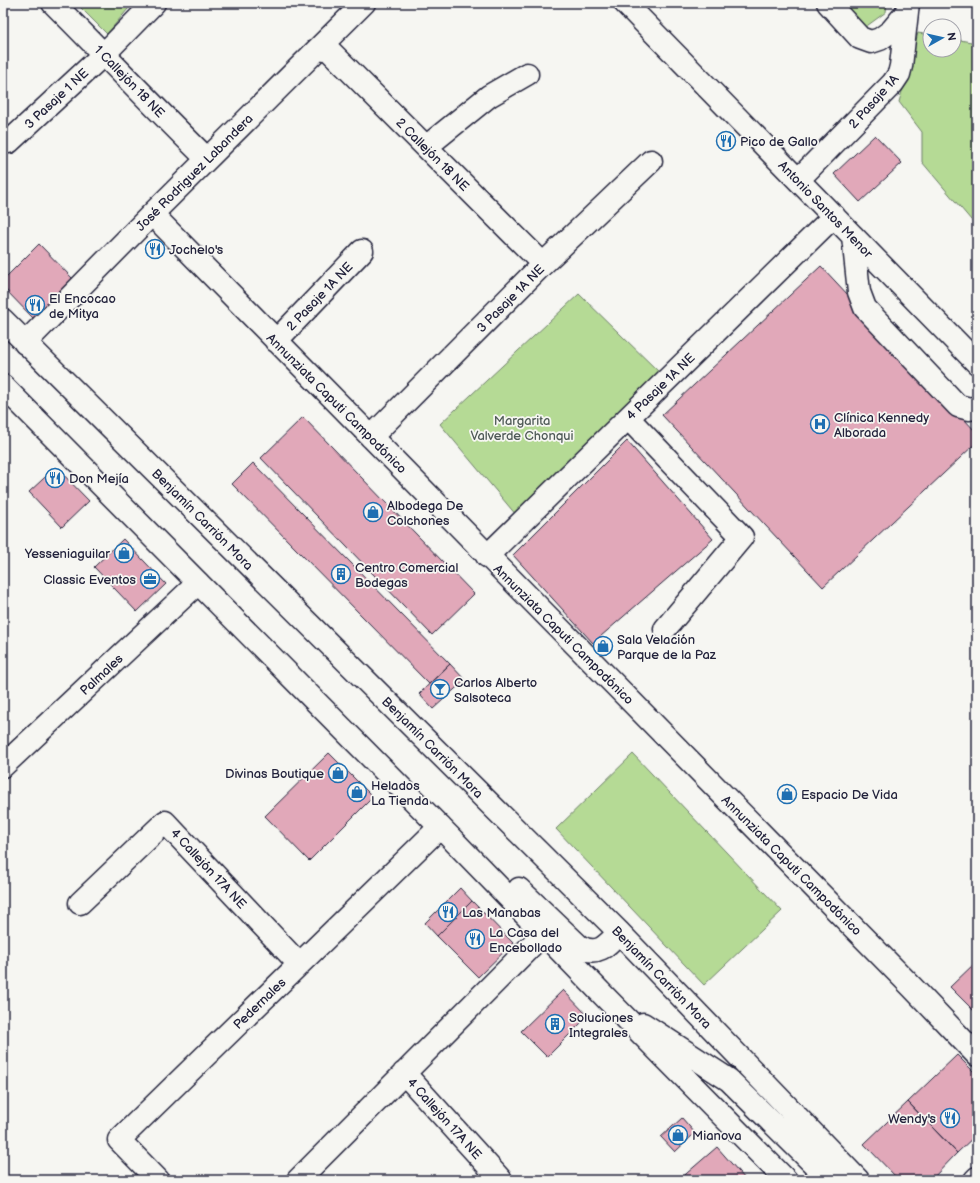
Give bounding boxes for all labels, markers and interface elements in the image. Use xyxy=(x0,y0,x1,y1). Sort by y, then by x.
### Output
north arrow xyxy=(922,18,962,58)
text: N xyxy=(944,32,958,42)
street label: 1 Callejón 18 NE xyxy=(91,42,168,122)
street label: 3 Pasaje 1 NE xyxy=(21,65,92,132)
street label: 2 Pasaje 1A xyxy=(845,71,902,132)
street label: José Rodriguez Labandera xyxy=(133,111,257,235)
street label: 2 Callejón 18 NE xyxy=(392,115,473,195)
restaurant icon: Pico de Gallo xyxy=(715,130,737,152)
place label: Pico de Gallo xyxy=(740,134,818,150)
street label: Antonio Santos Menor xyxy=(775,158,876,262)
restaurant icon: Jochelo's xyxy=(144,238,166,260)
place label: Jochelo's xyxy=(169,242,224,258)
street label: 2 Pasaje 1A NE xyxy=(283,259,357,334)
street label: 3 Pasaje 1A NE xyxy=(473,261,548,336)
place label: El Encocao de Mitya xyxy=(49,291,116,322)
restaurant icon: El Encocao de Mitya xyxy=(24,294,46,316)
street label: Annunziata Caputi Campodónico xyxy=(263,330,410,477)
street label: 4 Pasaje 1A NE xyxy=(623,350,699,424)
place label: Clínica Kennedy Alborada xyxy=(834,410,929,441)
park label: Margarita Valverde Chonqui xyxy=(470,413,574,444)
hospital icon: Clínica Kennedy Alborada xyxy=(809,413,831,435)
street label: Benjamín Carrión Mora xyxy=(148,466,256,574)
restaurant icon: Don Mejía xyxy=(44,467,66,489)
place label: Don Mejía xyxy=(69,471,129,487)
place label: Albodega De Colchones xyxy=(387,498,463,529)
shop icon: Albodega De Colchones xyxy=(362,501,384,523)
shop icon: Yesseniaguilar xyxy=(113,542,135,564)
place label: Yesseniaguilar xyxy=(24,546,110,562)
place label: Centro Comercial Bodegas xyxy=(355,560,458,591)
street label: Annunziata Caputi Campodónico xyxy=(490,561,637,708)
building icon: Centro Comercial Bodegas xyxy=(330,563,352,585)
office icon: Classic Eventos xyxy=(139,568,161,590)
place label: Classic Eventos xyxy=(43,572,137,588)
place label: Sala Velación Parque de la Paz xyxy=(617,632,717,663)
shop icon: Sala Velación Parque de la Paz xyxy=(592,635,614,657)
street label: Palmales xyxy=(77,650,127,699)
place label: Carlos Alberto Salsoteca xyxy=(454,675,537,706)
bar icon: Carlos Alberto Salsoteca xyxy=(429,678,451,700)
street label: Benjamín Carrión Mora xyxy=(378,694,486,802)
shop icon: Divinas Boutique xyxy=(327,762,349,784)
place label: Divinas Boutique xyxy=(225,766,324,782)
place label: Helados La Tienda xyxy=(371,778,429,809)
shop icon: Helados La Tienda xyxy=(346,781,368,803)
shop icon: Espacio De Vida xyxy=(776,783,798,805)
place label: Espacio De Vida xyxy=(801,787,898,803)
street label: Annunziata Caputi Campodónico xyxy=(718,792,865,939)
street label: 4 Callejón 17A NE xyxy=(167,825,250,912)
restaurant icon: Las Manabas xyxy=(437,901,459,923)
place label: Las Manabas xyxy=(462,905,541,921)
street label: Benjamín Carrión Mora xyxy=(608,923,715,1032)
place label: La Casa del Encebollado xyxy=(489,925,562,956)
restaurant icon: La Casa del Encebollado xyxy=(464,928,486,950)
street label: Pedernales xyxy=(230,974,290,1033)
place label: Soluciones Integrales xyxy=(569,1010,634,1041)
building icon: Soluciones Integrales xyxy=(544,1013,566,1035)
street label: 4 Callejón 17A NE xyxy=(404,1075,485,1163)
restaurant icon: Wendy's xyxy=(939,1107,961,1129)
place label: Wendy's xyxy=(888,1111,937,1127)
shop icon: Mianova xyxy=(667,1124,689,1146)
place label: Mianova xyxy=(692,1128,742,1144)

